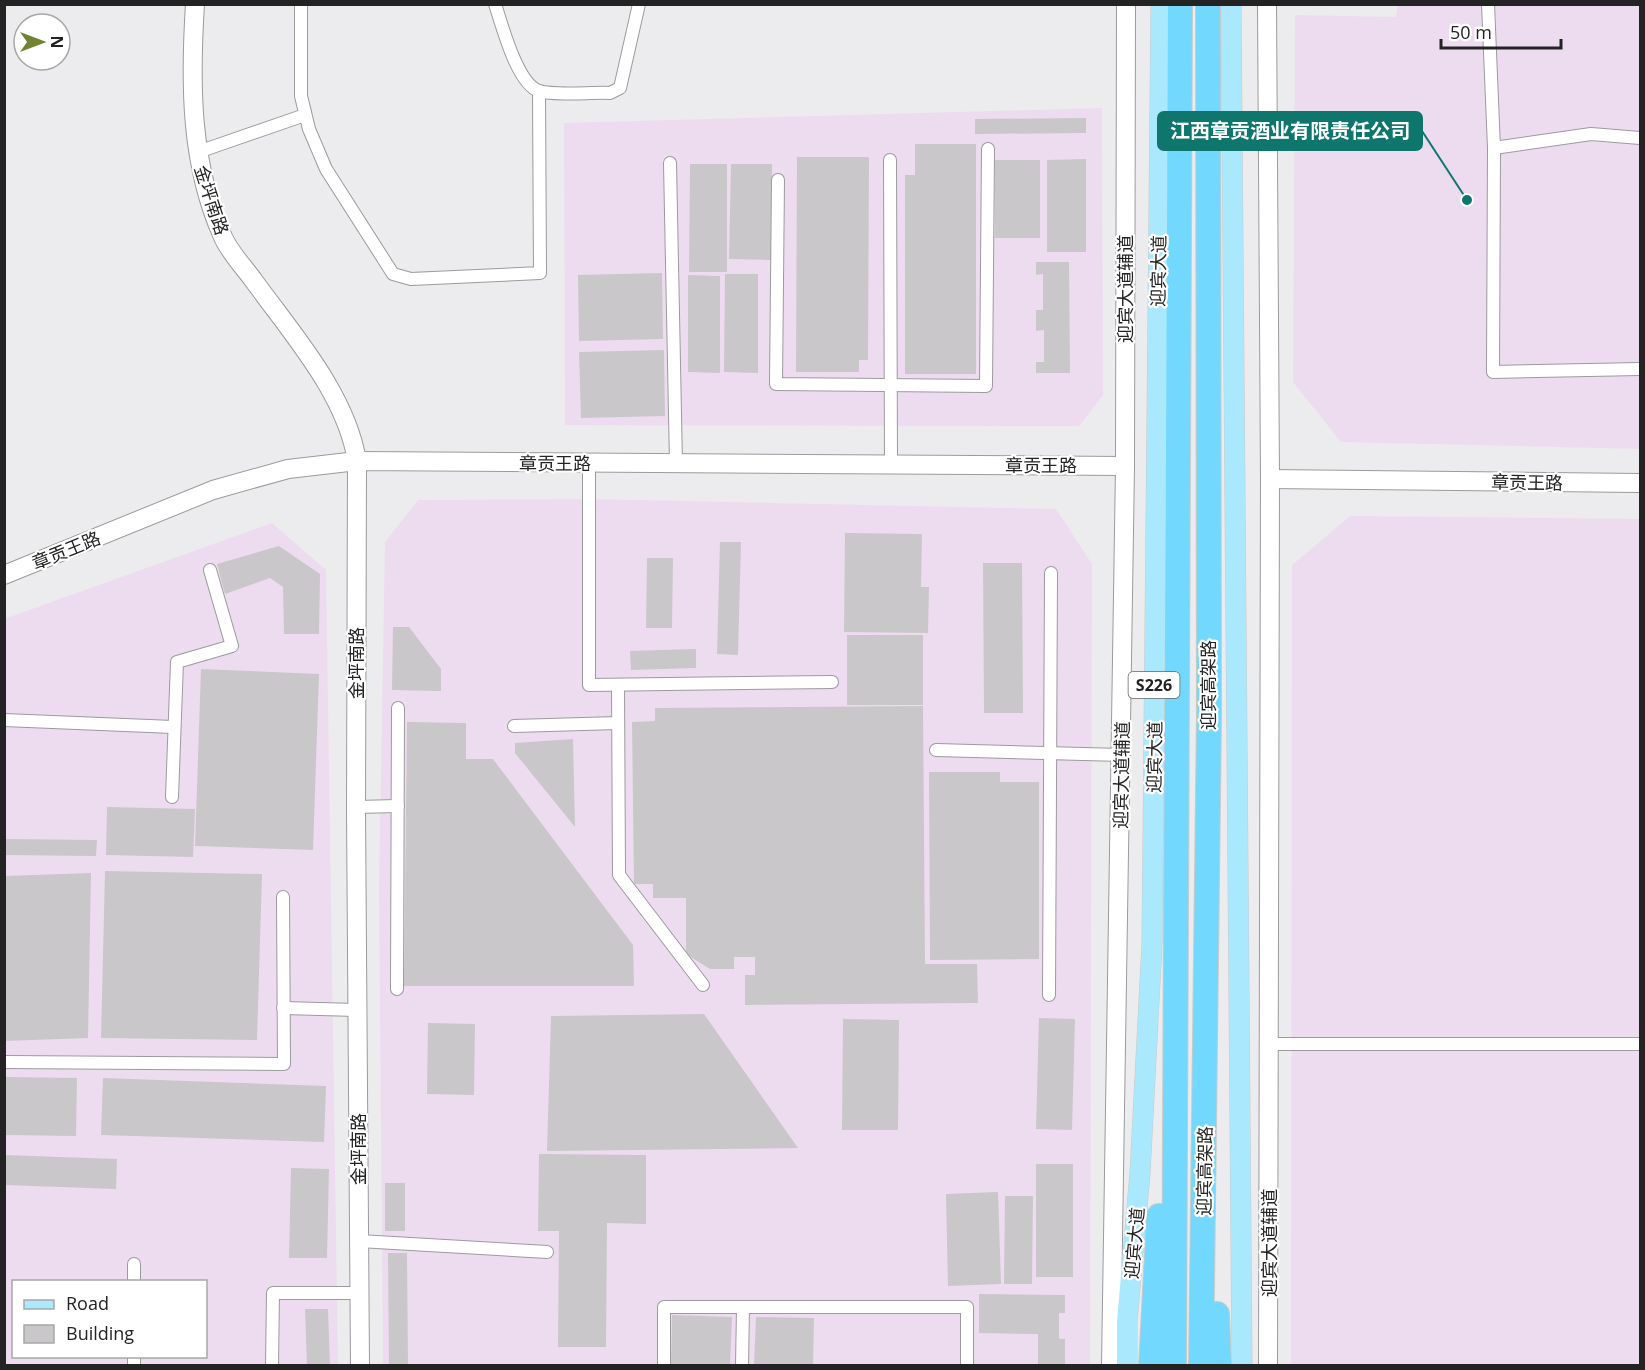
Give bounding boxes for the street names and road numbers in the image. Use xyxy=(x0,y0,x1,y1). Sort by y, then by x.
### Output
street label: 金坪南路 xyxy=(189,162,235,238)
street label: 迎宾大道辅道 xyxy=(1113,235,1137,343)
street label: 迎宾大道 xyxy=(1145,235,1171,307)
street label: 章贡王路 xyxy=(519,451,591,475)
street label: 章贡王路 xyxy=(1005,453,1077,477)
street label: 章贡王路 xyxy=(1491,469,1563,495)
street label: 章贡王路 xyxy=(28,525,104,575)
street label: 金坪南路 xyxy=(344,627,368,699)
street label: 迎宾高架路 xyxy=(1196,640,1220,730)
road number: S226 xyxy=(1128,672,1180,698)
street label: 迎宾大道辅道 xyxy=(1108,721,1134,829)
street label: 迎宾大道 xyxy=(1141,721,1167,793)
street label: 金坪南路 xyxy=(346,1113,370,1185)
street label: 迎宾高架路 xyxy=(1191,1126,1217,1216)
street label: 迎宾大道辅道 xyxy=(1257,1189,1281,1297)
street label: 迎宾大道 xyxy=(1119,1206,1149,1280)

